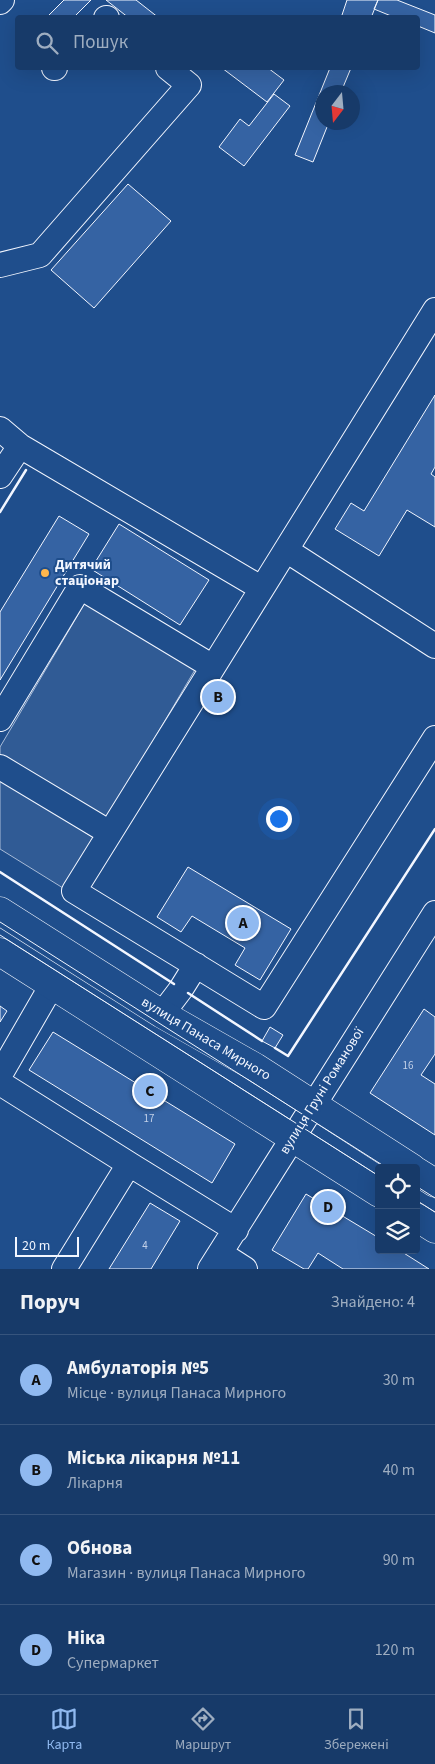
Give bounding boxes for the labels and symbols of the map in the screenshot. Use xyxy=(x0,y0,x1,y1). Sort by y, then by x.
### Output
north arrow xyxy=(315,85,360,130)
place label: Дитячий стаціонар xyxy=(55,555,119,591)
marker: Дитячий стаціонар xyxy=(39,567,51,579)
pin: B xyxy=(202,678,234,716)
your location xyxy=(266,806,292,832)
pin: A xyxy=(227,904,259,942)
street label: вулиця Панаса Мирного xyxy=(137,992,275,1086)
street label: вулиця Груні Романової xyxy=(275,1023,369,1158)
house number: 16 xyxy=(403,1058,414,1073)
pin: C xyxy=(134,1072,166,1110)
house number: 17 xyxy=(144,1111,154,1126)
pin: D xyxy=(312,1188,344,1226)
scale bar xyxy=(15,1234,79,1257)
house number: 4 xyxy=(142,1238,148,1253)

